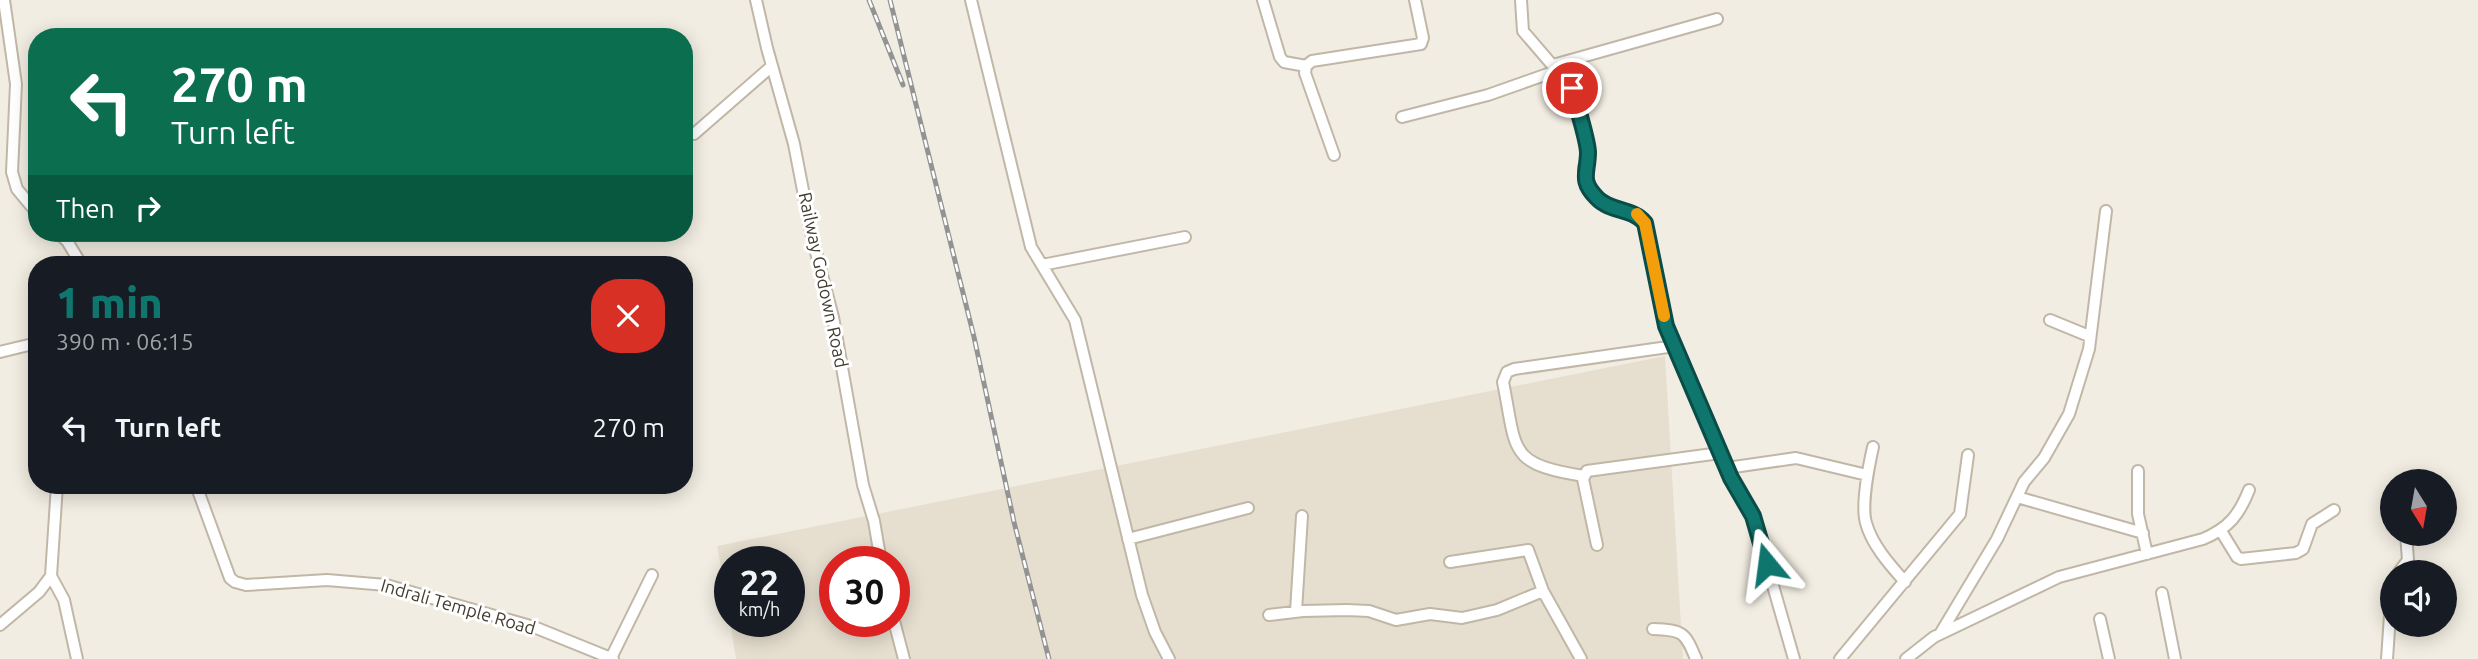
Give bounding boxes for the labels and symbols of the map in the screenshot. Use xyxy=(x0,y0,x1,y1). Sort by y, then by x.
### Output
pin xyxy=(1542,58,1602,118)
street label: Railway Godown Road xyxy=(796,190,852,369)
north arrow xyxy=(2380,469,2457,546)
position arrow xyxy=(1730,527,1804,601)
speed limit sign: 30 xyxy=(819,546,910,637)
street label: Indrali Temple Road xyxy=(379,574,538,638)

